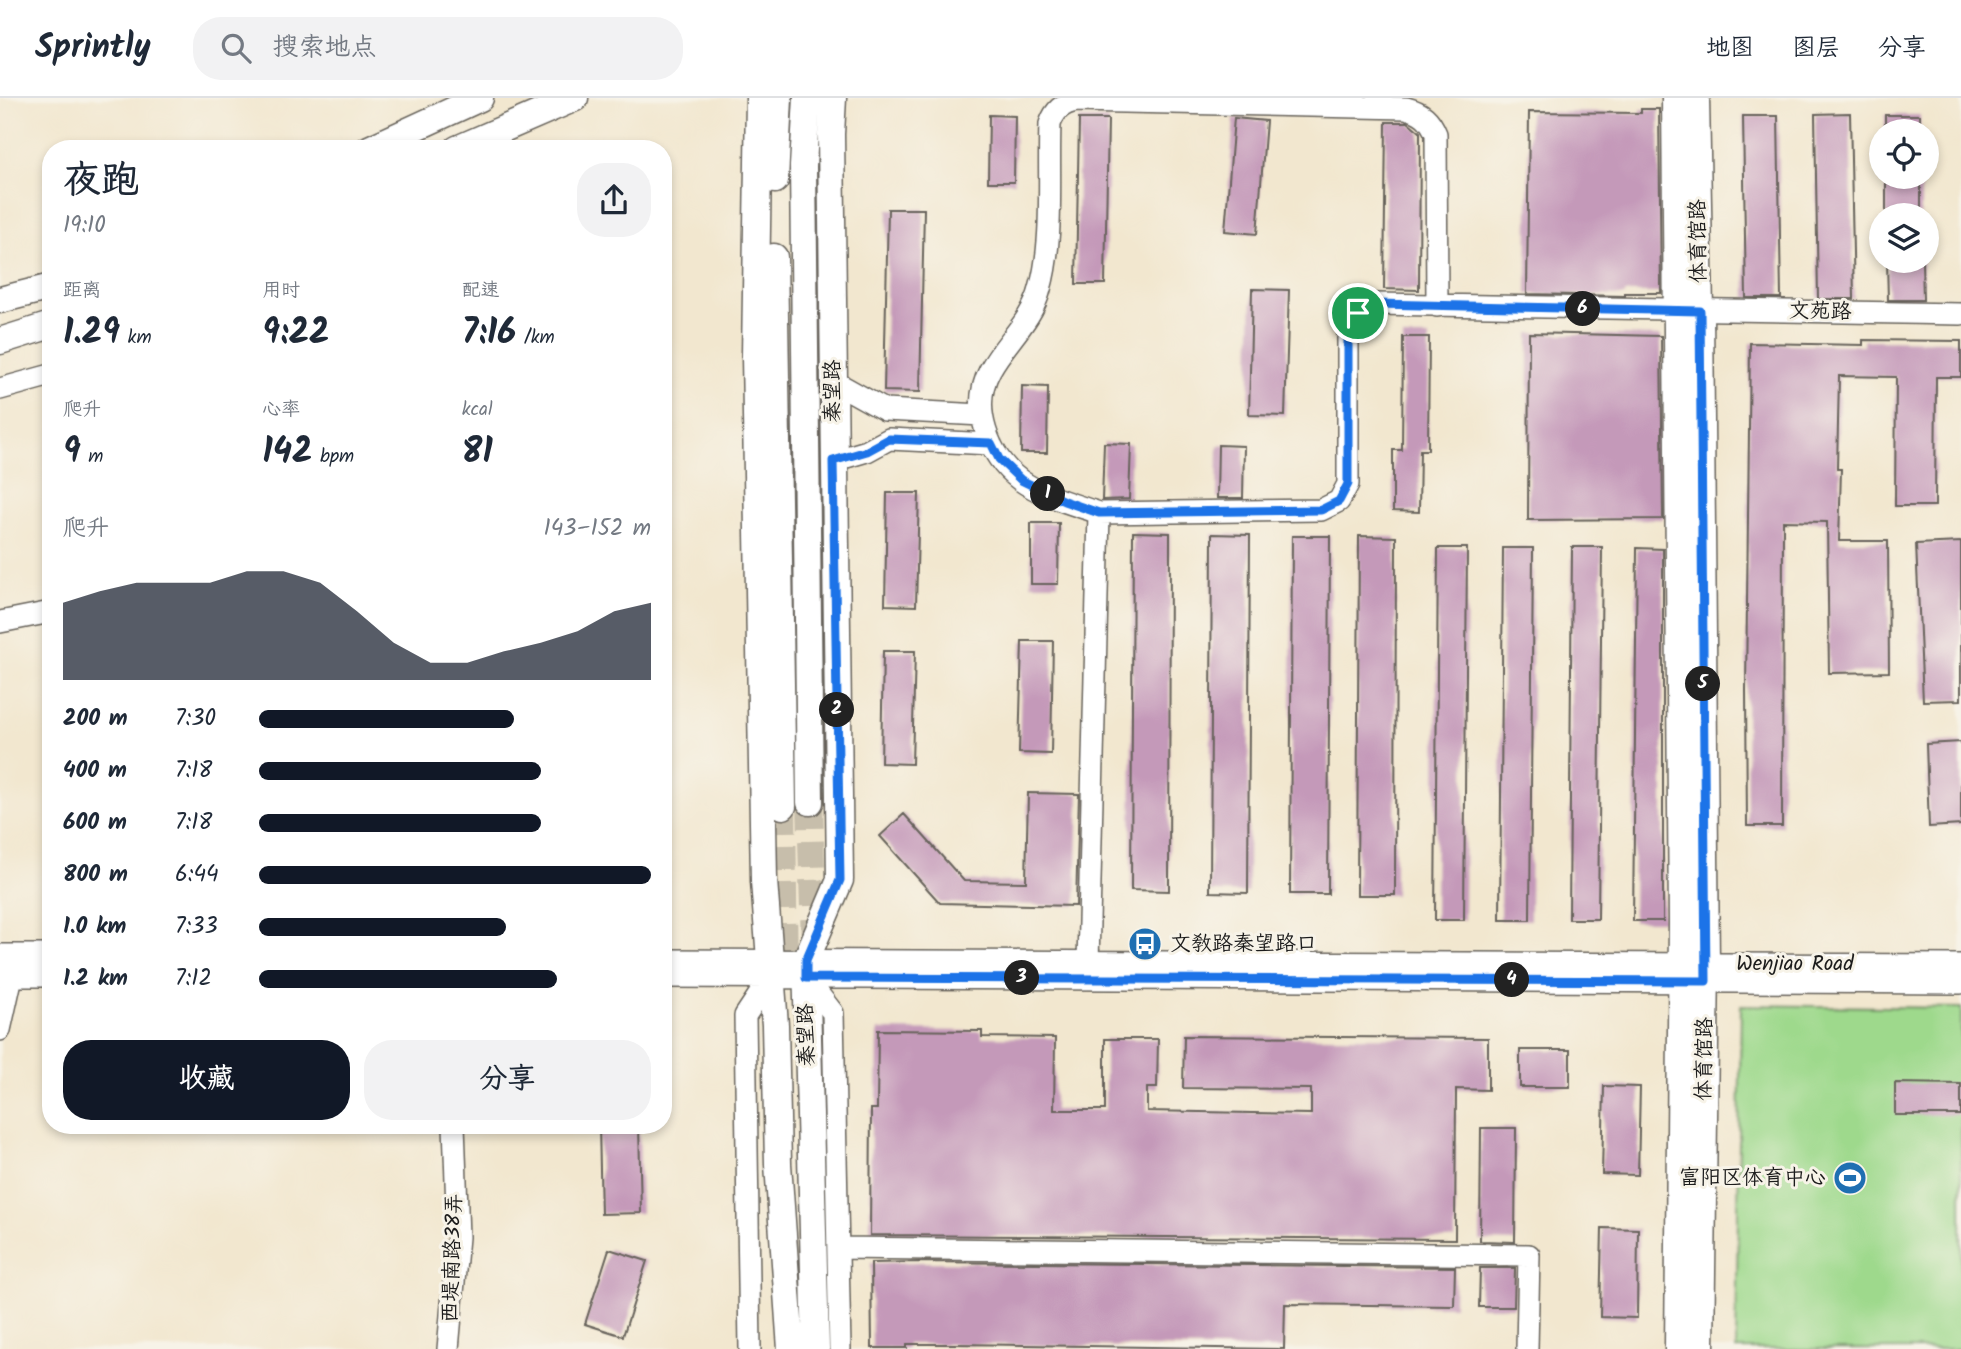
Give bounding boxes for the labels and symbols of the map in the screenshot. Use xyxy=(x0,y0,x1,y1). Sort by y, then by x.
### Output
street label: 体育馆路 xyxy=(1682,199,1716,283)
pin xyxy=(1328,283,1388,343)
pin: 6 xyxy=(1566,292,1600,326)
street label: 文苑路 xyxy=(1788,295,1852,329)
street label: 秦望路 xyxy=(817,360,850,423)
pin: 1 xyxy=(1030,476,1066,512)
pin: 5 xyxy=(1686,666,1720,702)
pin: 2 xyxy=(820,692,854,728)
bus stop icon: 文教路秦望路口 xyxy=(1126,925,1164,963)
place label: 文教路秦望路口 xyxy=(1170,928,1317,961)
street label: Wenjiao Road xyxy=(1736,948,1854,981)
pin: 3 xyxy=(1004,960,1040,996)
pin: 4 xyxy=(1494,962,1530,998)
street label: 秦望路 xyxy=(789,1003,825,1067)
street label: 体育馆路 xyxy=(1688,1017,1722,1101)
sports icon: 富阳区体育中心 xyxy=(1831,1159,1869,1197)
place label: 富阳区体育中心 xyxy=(1679,1162,1826,1195)
street label: 西堤南路38弄 xyxy=(434,1193,472,1323)

